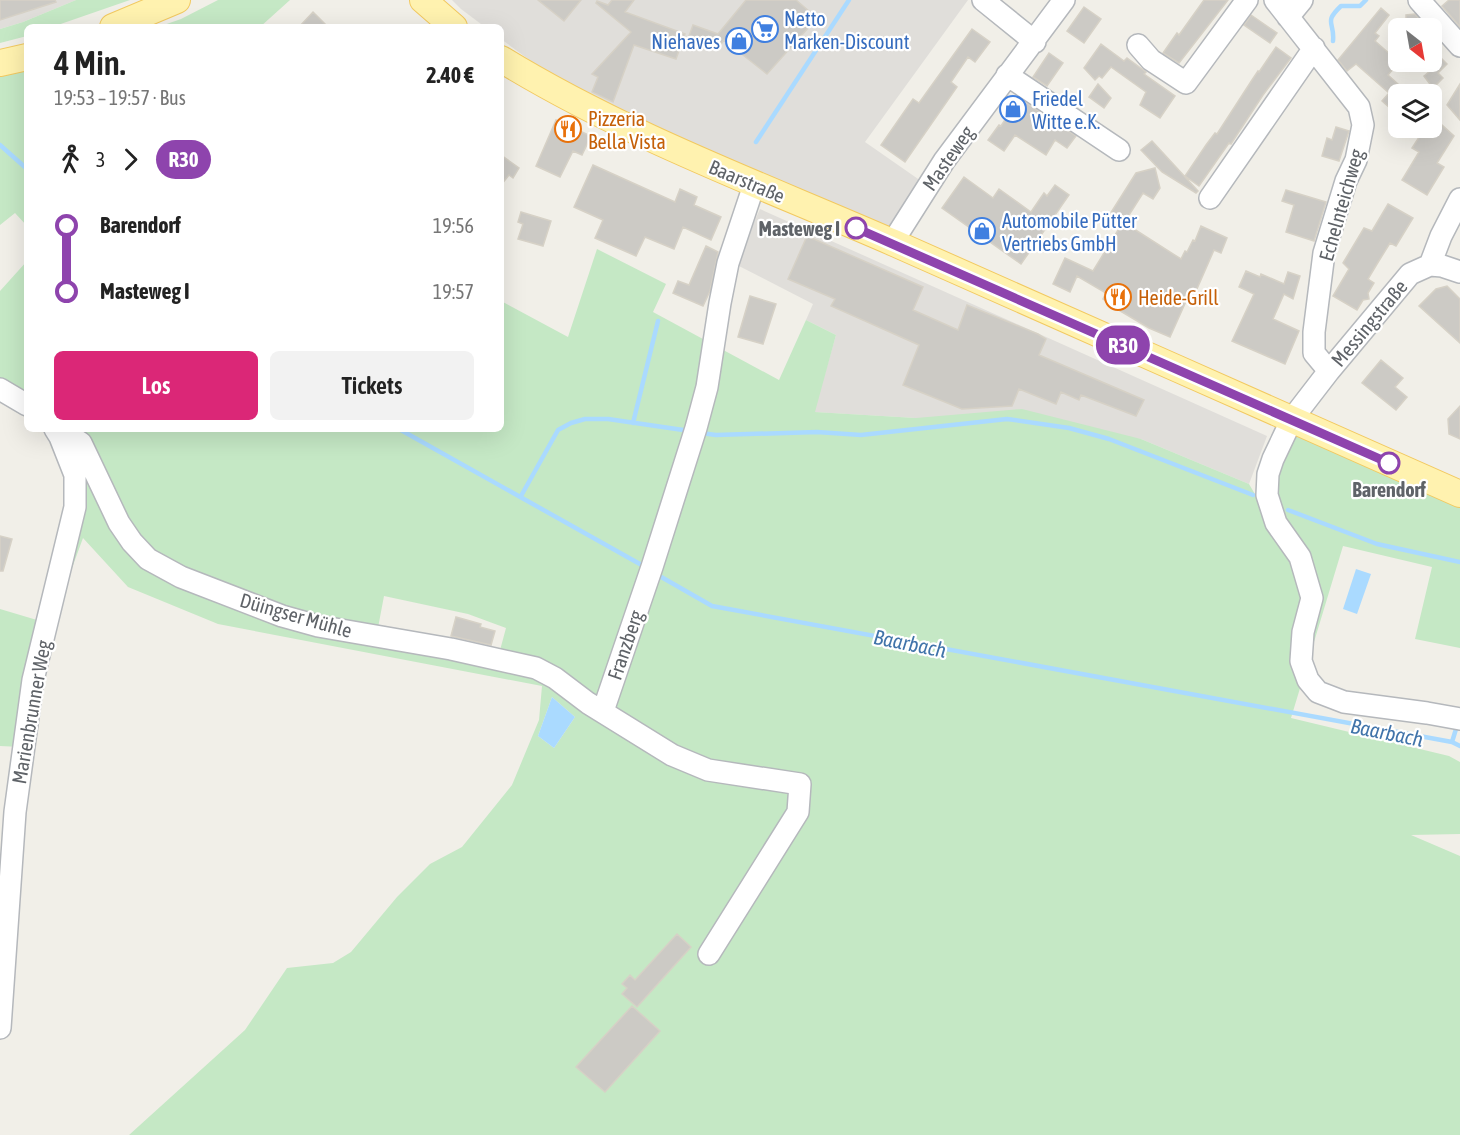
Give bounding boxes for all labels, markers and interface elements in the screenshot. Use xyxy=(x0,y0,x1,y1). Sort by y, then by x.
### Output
place label: Netto Marken-Discount xyxy=(784,7,910,53)
supermarket icon: Netto Marken-Discount xyxy=(750,14,780,44)
north arrow xyxy=(1388,18,1442,72)
map controls xyxy=(1388,18,1442,138)
shop icon: Niehaves xyxy=(724,26,754,56)
place label: Niehaves xyxy=(651,30,720,53)
text: 4 Min. xyxy=(54,44,126,82)
text: 2.40 € xyxy=(426,62,474,88)
button: layers xyxy=(1388,84,1442,138)
text: 19:53 – 19:57 · Bus xyxy=(54,86,186,109)
place label: Friedel Witte e.K. xyxy=(1032,87,1100,133)
shop icon: Friedel Witte e.K. xyxy=(998,94,1028,124)
place label: Pizzeria Bella Vista xyxy=(588,107,666,153)
restaurant icon: Pizzeria Bella Vista xyxy=(553,114,583,144)
street label: Masteweg xyxy=(917,121,979,195)
icon: walk xyxy=(54,143,87,176)
icon: forward xyxy=(114,143,147,176)
street label: Echelnteichweg xyxy=(1314,146,1368,264)
text: R30 xyxy=(168,147,199,171)
text: 3 xyxy=(96,148,105,171)
street label: Baarstraße xyxy=(706,155,788,207)
place label: Automobile Pütter Vertriebs GmbH xyxy=(1002,209,1138,255)
text: Barendorf xyxy=(100,212,181,238)
text: 19:56 xyxy=(433,214,474,237)
shop icon: Automobile Pütter Vertriebs GmbH xyxy=(967,216,997,246)
place label: Masteweg I xyxy=(759,217,840,240)
marker: Masteweg I xyxy=(845,217,867,239)
street label: Messingstraße xyxy=(1326,275,1412,371)
text: Masteweg I xyxy=(100,278,190,304)
text: 19:57 xyxy=(433,280,474,303)
restaurant icon: Heide-Grill xyxy=(1103,282,1133,312)
place label: Heide-Grill xyxy=(1138,286,1219,309)
line badge: R30 xyxy=(1088,326,1158,364)
text: R30 xyxy=(1108,333,1138,357)
button: Los xyxy=(54,351,258,420)
button: Tickets xyxy=(270,351,474,420)
marker: Barendorf xyxy=(1378,452,1400,474)
place label: Barendorf xyxy=(1352,478,1426,501)
street label: Düingser Mühle xyxy=(237,588,355,642)
street label: Franzberg xyxy=(602,607,648,683)
water label: Baarbach xyxy=(872,624,948,662)
street label: Marienbrunner Weg xyxy=(7,638,55,786)
water label: Baarbach xyxy=(1349,713,1425,751)

